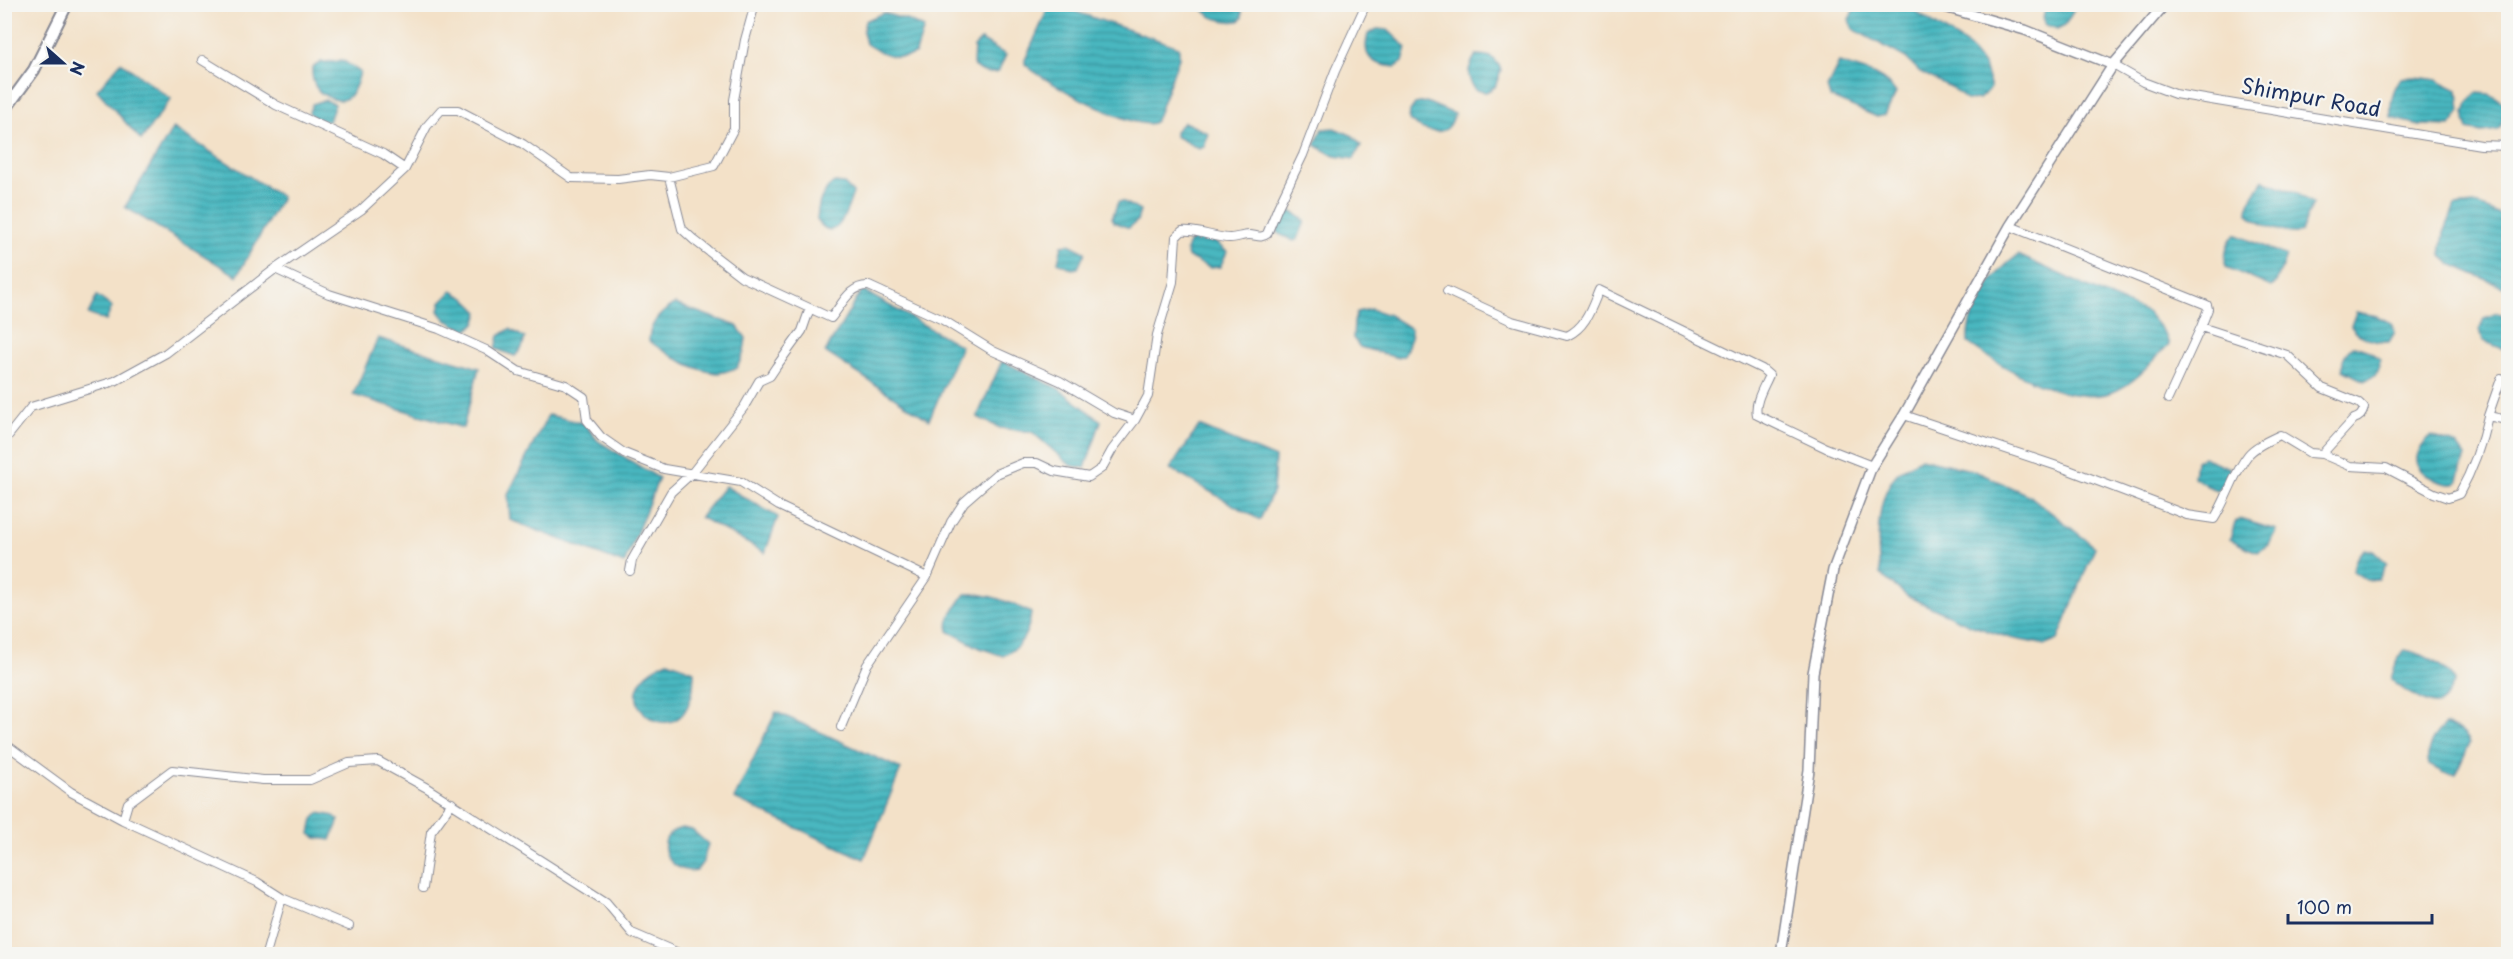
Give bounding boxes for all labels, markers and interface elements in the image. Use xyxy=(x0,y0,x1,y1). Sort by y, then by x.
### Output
north arrow xyxy=(33,33,93,93)
text: N xyxy=(64,59,91,79)
street label: Shimpur Road xyxy=(2239,68,2384,124)
scale bar xyxy=(2288,887,2432,925)
text: 100 m xyxy=(2297,893,2352,920)

